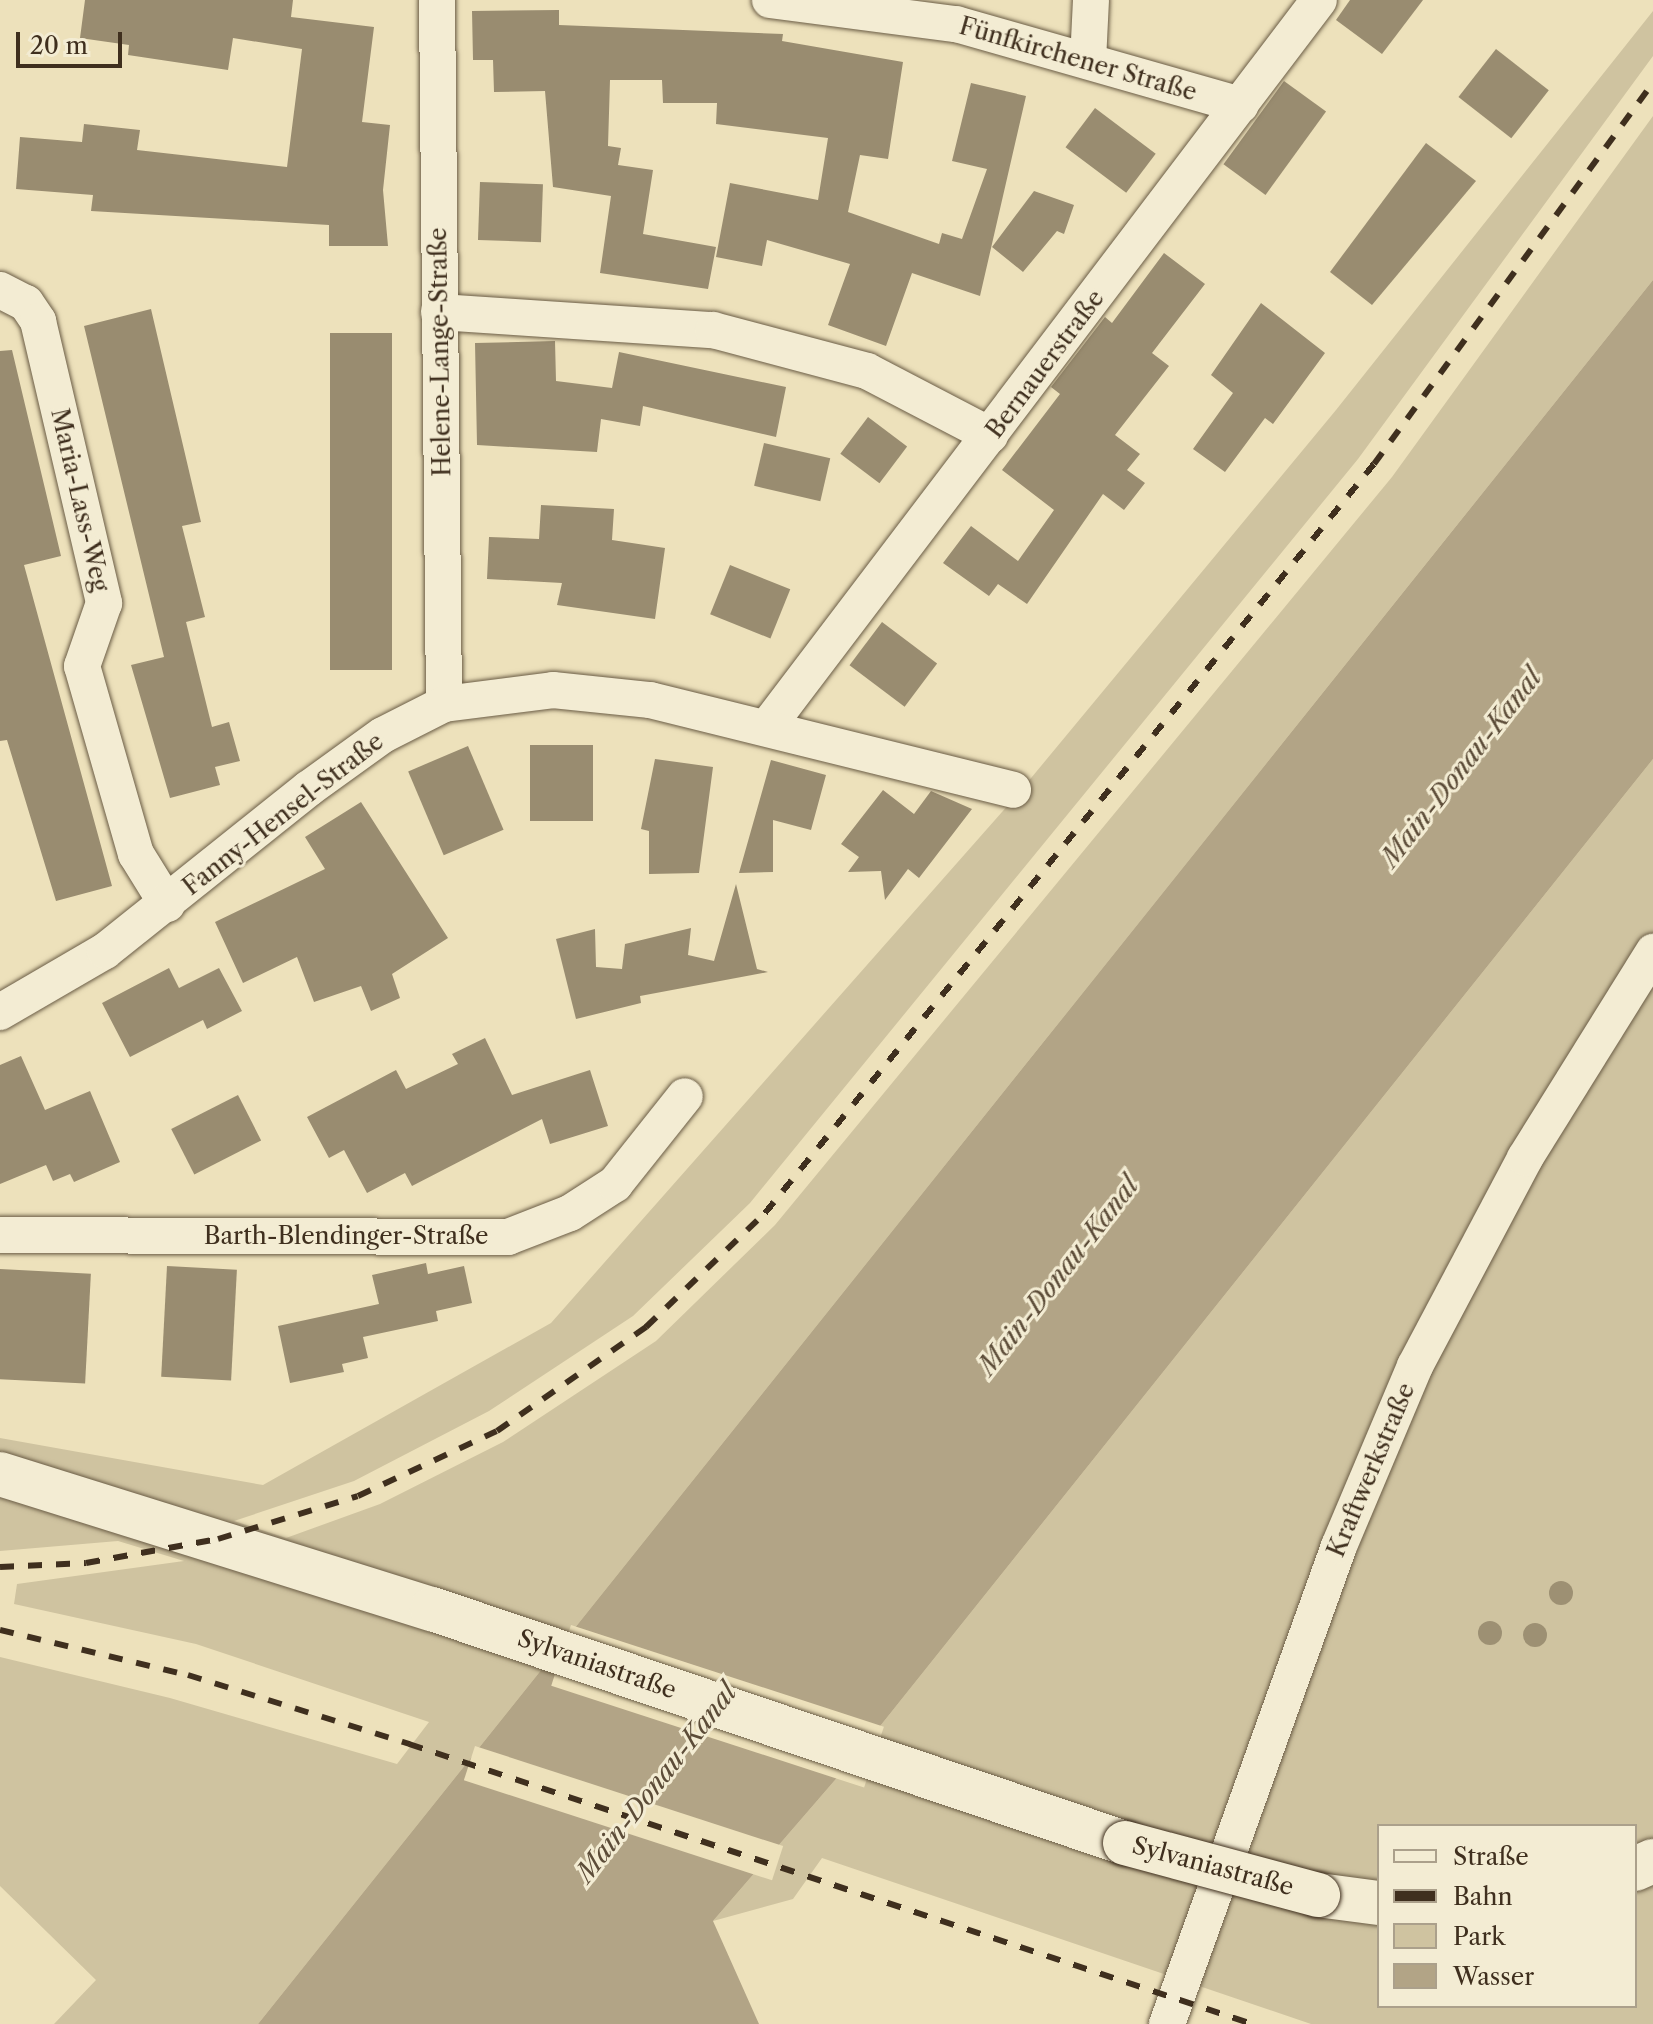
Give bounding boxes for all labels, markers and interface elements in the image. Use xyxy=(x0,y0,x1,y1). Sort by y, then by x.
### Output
street label: Fünfkirchener Straße xyxy=(956,11,1200,107)
scale bar xyxy=(20,16,126,66)
text: 20 m xyxy=(30,31,88,60)
street label: Helene-Lange-Straße xyxy=(423,227,457,477)
street label: Bernauerstraße xyxy=(980,284,1110,444)
street label: Maria-Lass-Weg xyxy=(45,406,115,594)
water label: Main-Donau-Kanal xyxy=(1375,663,1549,873)
street label: Fanny-Hensel-Straße xyxy=(177,727,389,901)
water label: Main-Donau-Kanal xyxy=(972,1171,1146,1381)
street label: Barth-Blendinger-Straße xyxy=(204,1222,488,1250)
street label: Kraftwerkstraße xyxy=(1321,1379,1421,1561)
street label: Sylvaniastraße xyxy=(514,1623,680,1705)
water label: Main-Donau-Kanal xyxy=(570,1678,744,1888)
legend xyxy=(1377,1824,1637,2008)
street label: Sylvaniastraße xyxy=(1129,1831,1297,1901)
text: Straße xyxy=(1453,1842,1529,1871)
text: Bahn xyxy=(1453,1882,1512,1911)
text: Park xyxy=(1453,1922,1505,1951)
text: Wasser xyxy=(1453,1962,1534,1991)

